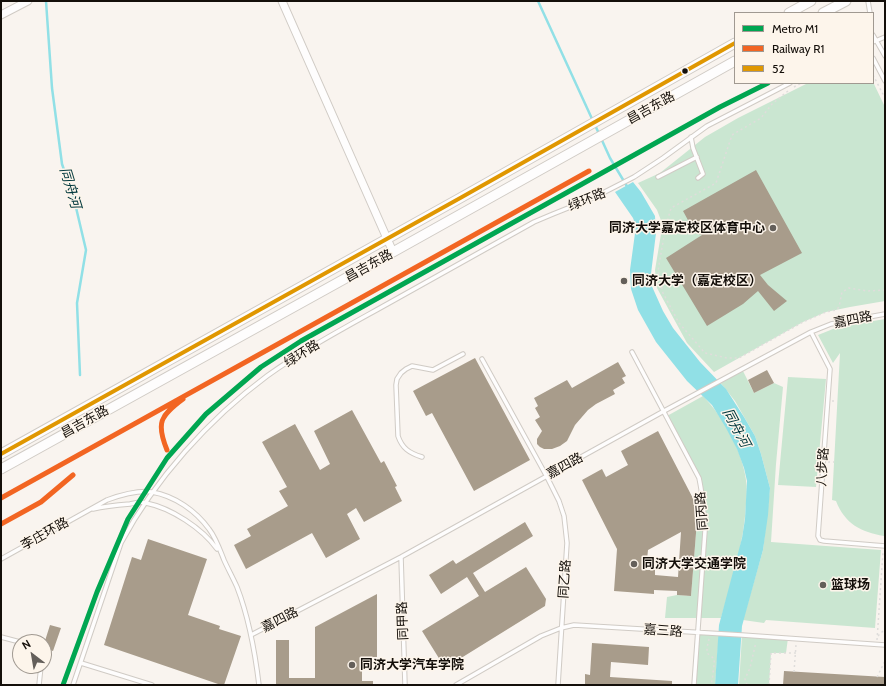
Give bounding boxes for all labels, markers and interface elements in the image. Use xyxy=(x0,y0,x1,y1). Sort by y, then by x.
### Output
legend xyxy=(734,12,874,84)
text: Metro M1 xyxy=(772,21,818,36)
text: Railway R1 xyxy=(772,41,824,56)
text: 52 xyxy=(772,61,785,76)
unlabelled marker xyxy=(680,66,690,76)
street label: 昌吉东路 xyxy=(624,89,678,127)
water label: 同舟河 xyxy=(56,165,84,211)
street label: 绿环路 xyxy=(566,185,608,215)
place label: 同济大学嘉定校区体育中心 xyxy=(609,220,765,236)
marker: 同济大学嘉定校区体育中心 xyxy=(768,223,778,233)
street label: 昌吉东路 xyxy=(342,247,396,285)
place label: 同济大学（嘉定校区） xyxy=(632,273,762,289)
marker: 同济大学（嘉定校区） xyxy=(619,276,629,286)
street label: 嘉四路 xyxy=(832,309,874,331)
street label: 绿环路 xyxy=(281,337,323,371)
street label: 昌吉东路 xyxy=(58,403,112,441)
water label: 同舟河 xyxy=(719,406,753,450)
street label: 八步路 xyxy=(814,447,832,487)
street label: 嘉四路 xyxy=(544,450,586,482)
street label: 同丙路 xyxy=(693,491,711,531)
street label: 李庄环路 xyxy=(18,515,72,553)
place label: 同济大学交通学院 xyxy=(642,556,746,572)
street label: 同乙路 xyxy=(556,559,574,599)
marker: 同济大学交通学院 xyxy=(629,559,639,569)
place label: 篮球场 xyxy=(831,577,870,593)
marker: 篮球场 xyxy=(818,580,828,590)
street label: 同甲路 xyxy=(395,601,411,641)
street label: 嘉四路 xyxy=(259,604,301,636)
street label: 嘉三路 xyxy=(643,622,683,640)
north arrow xyxy=(12,634,52,674)
text: N xyxy=(19,637,33,653)
place label: 同济大学汽车学院 xyxy=(360,657,464,673)
marker: 同济大学汽车学院 xyxy=(347,660,357,670)

